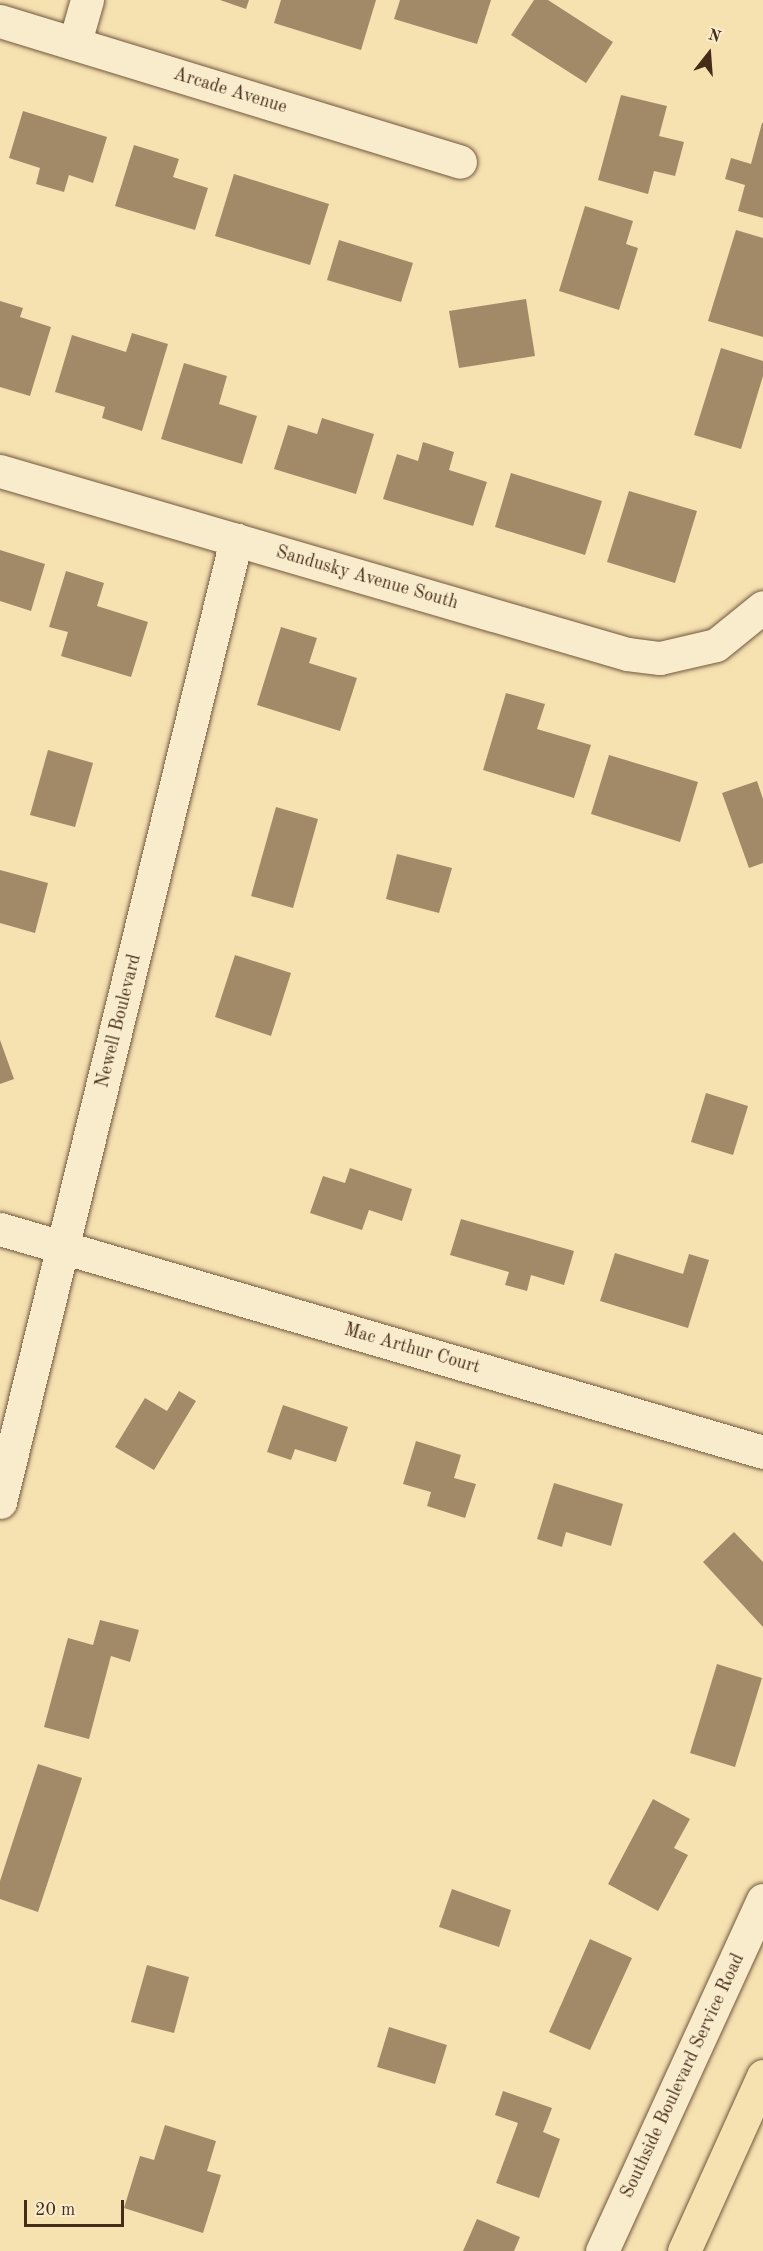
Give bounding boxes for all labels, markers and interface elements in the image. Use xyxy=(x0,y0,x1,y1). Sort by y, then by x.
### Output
north arrow xyxy=(679,24,739,84)
text: N xyxy=(706,27,722,46)
street label: Arcade Avenue xyxy=(171,63,289,119)
street label: Sandusky Avenue South xyxy=(273,542,461,614)
street label: Newell Boulevard xyxy=(92,952,146,1090)
street label: Mac Arthur Court xyxy=(342,1319,482,1379)
street label: Southside Boulevard Service Road xyxy=(617,1950,749,2202)
scale bar xyxy=(27,2188,128,2226)
text: 20 m xyxy=(35,2201,75,2219)

